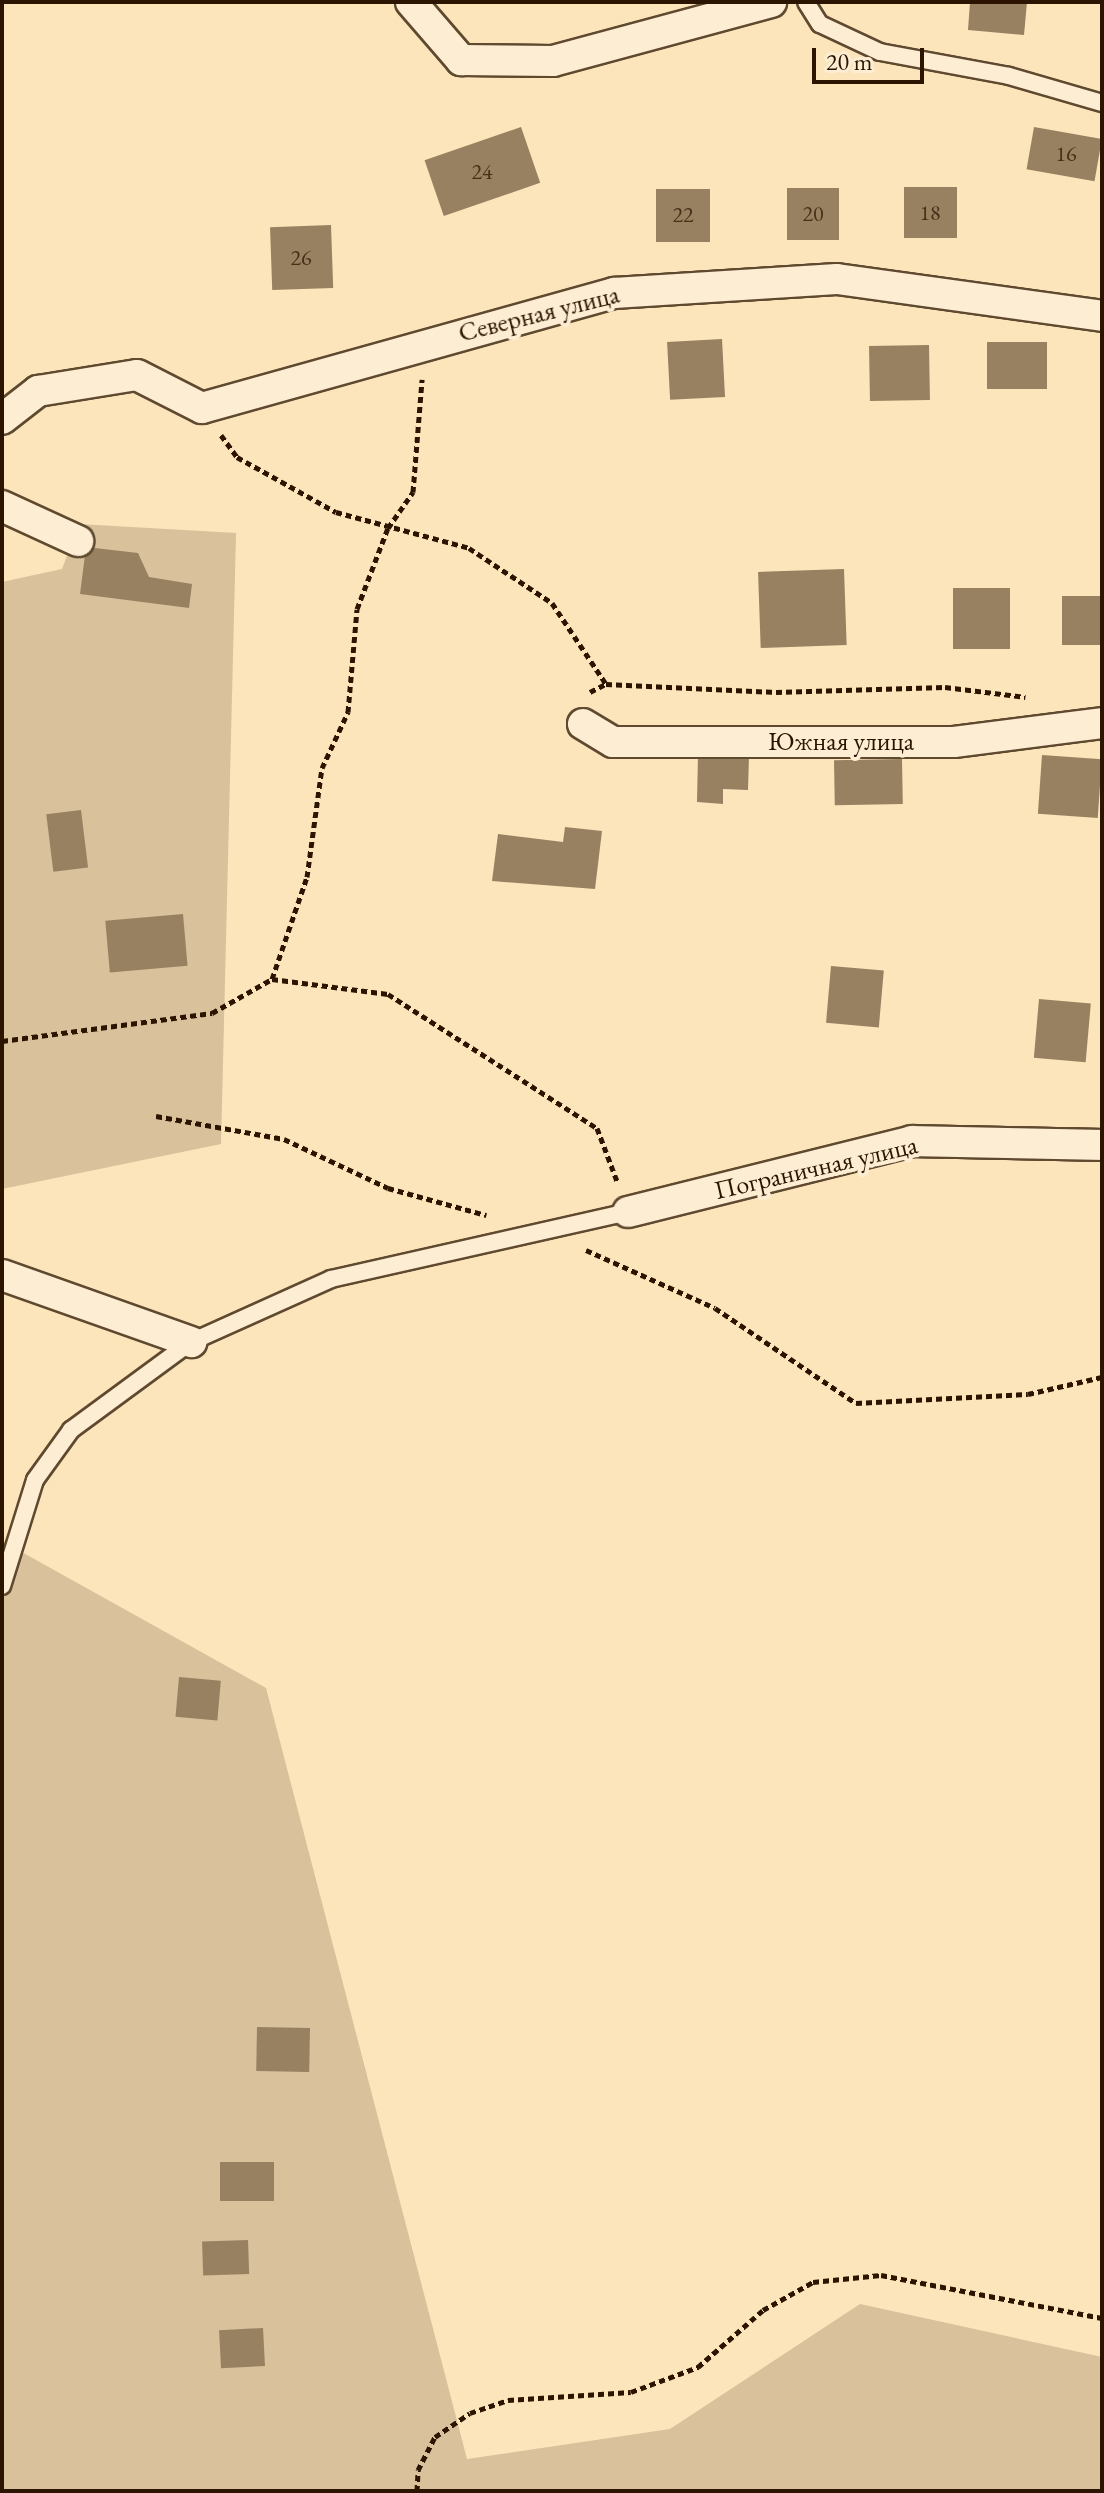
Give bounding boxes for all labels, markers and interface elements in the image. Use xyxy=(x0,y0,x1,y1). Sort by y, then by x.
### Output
scale bar xyxy=(816,32,928,82)
text: 20 m xyxy=(826,46,873,77)
house number: 16 xyxy=(1055,141,1077,167)
house number: 24 xyxy=(471,159,493,185)
house number: 18 xyxy=(919,200,941,226)
house number: 20 xyxy=(802,201,824,227)
house number: 22 xyxy=(672,202,694,228)
house number: 26 xyxy=(290,245,312,271)
street label: Северная улица xyxy=(455,279,623,349)
street label: Южная улица xyxy=(768,726,914,758)
street label: Пограничная улица xyxy=(711,1129,921,1207)

